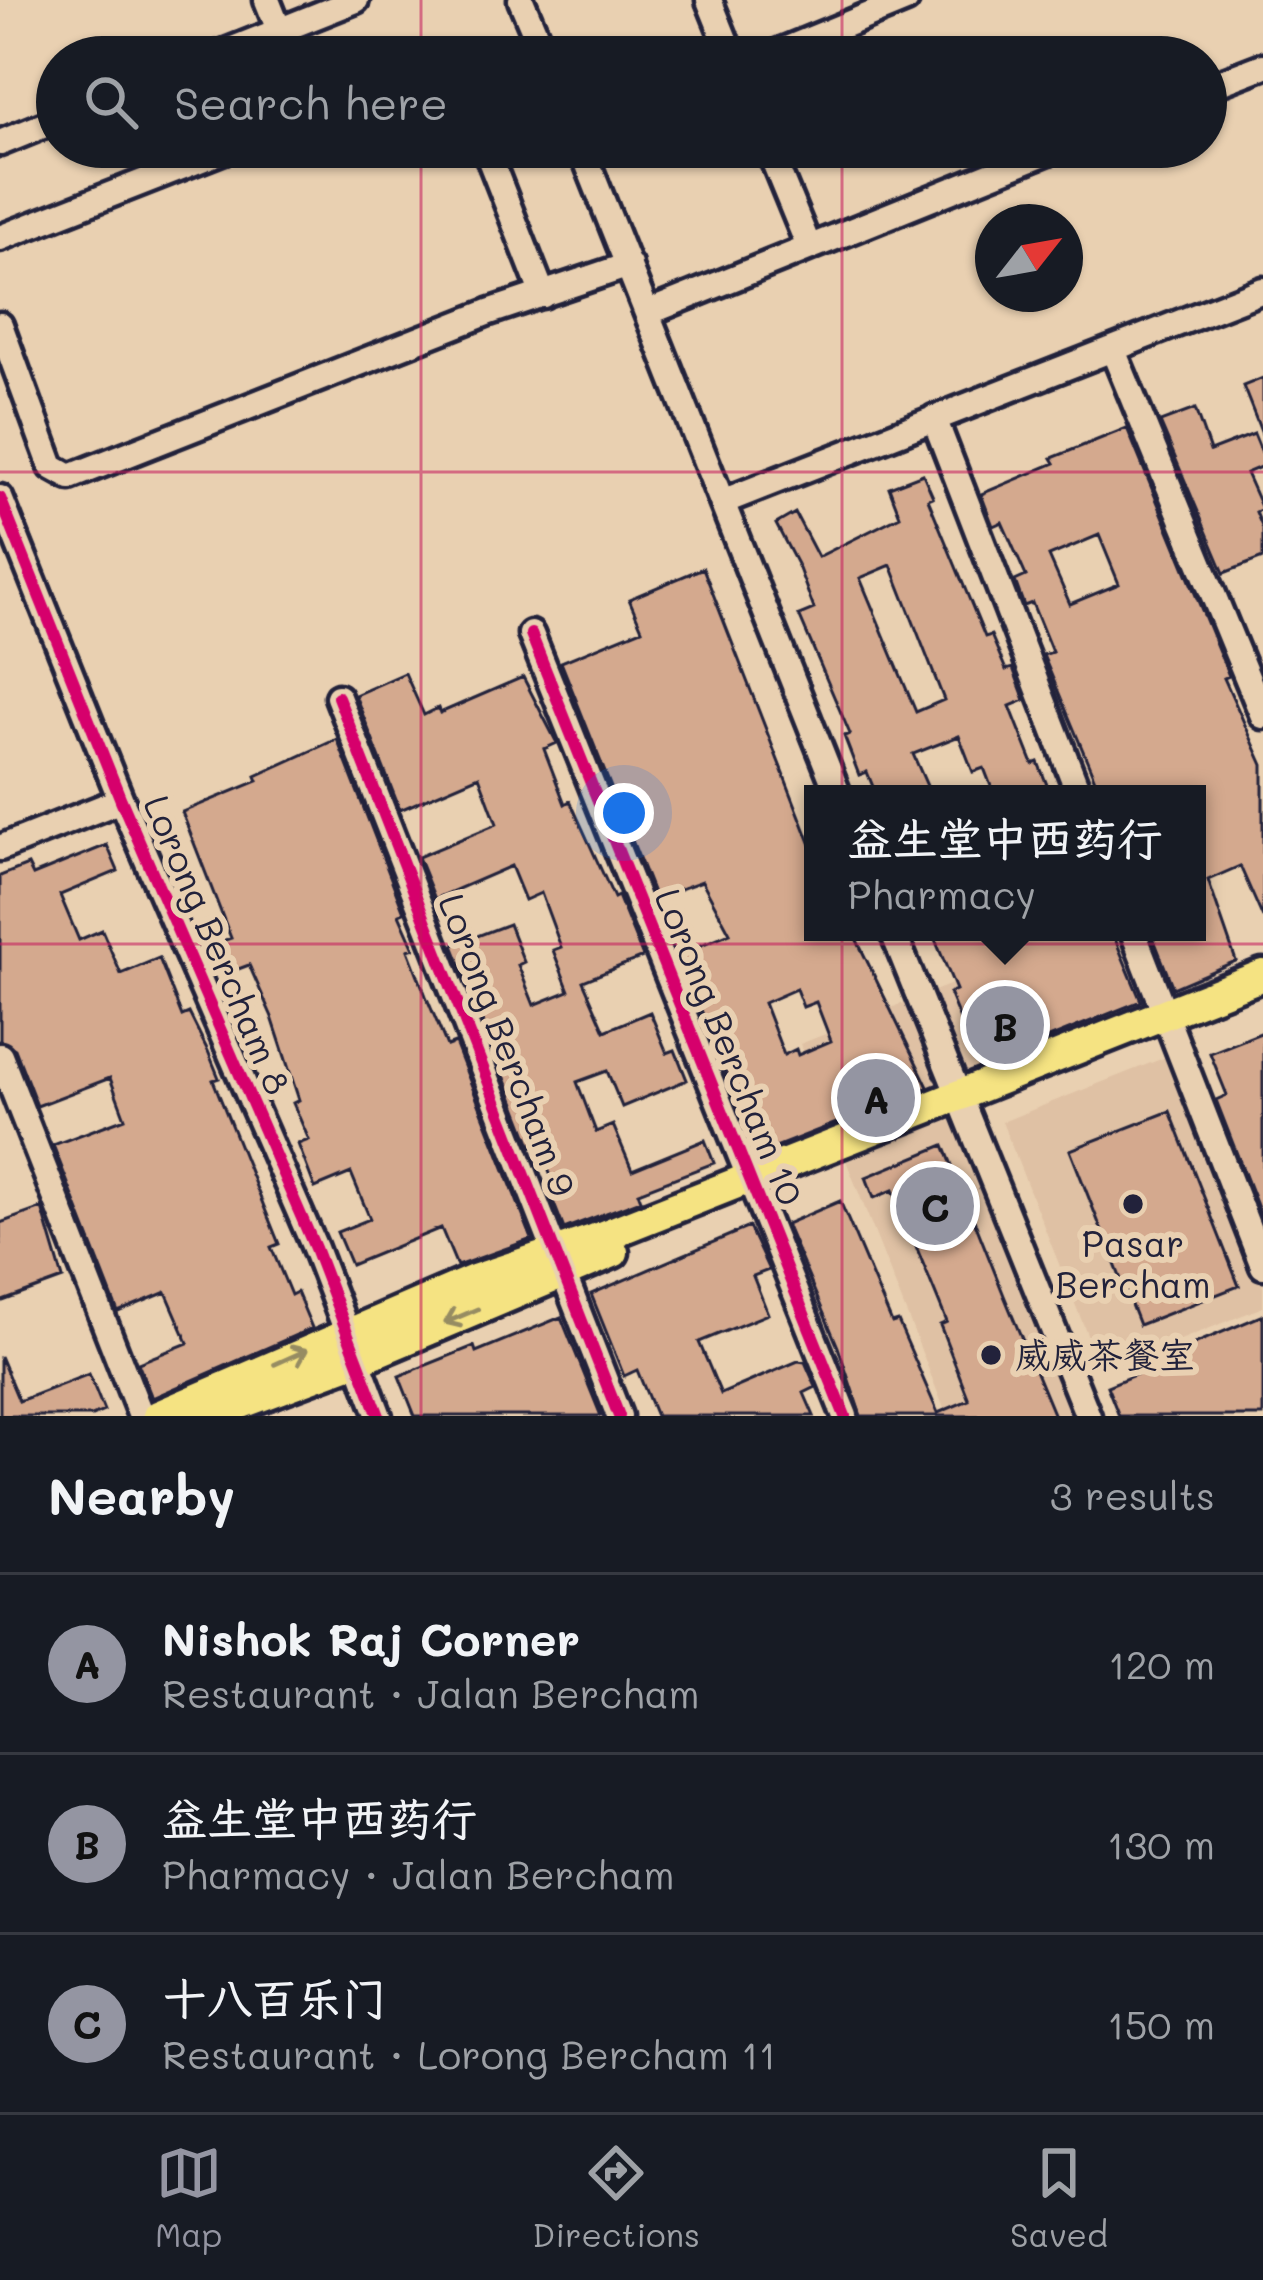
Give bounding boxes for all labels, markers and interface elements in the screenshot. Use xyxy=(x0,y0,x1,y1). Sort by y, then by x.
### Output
search box xyxy=(36,36,1227,168)
icon: search xyxy=(78,69,144,135)
text: Search here xyxy=(174,73,448,131)
north arrow xyxy=(975,204,1083,312)
your location xyxy=(594,783,654,843)
popup xyxy=(804,785,1206,941)
street label: Lorong Bercham 8 xyxy=(134,788,303,1101)
text: 益生堂中西药行 xyxy=(847,808,1163,866)
text: Pharmacy xyxy=(847,868,1036,919)
street label: Lorong Bercham 10 xyxy=(645,881,815,1212)
street label: Lorong Bercham 9 xyxy=(429,887,588,1202)
pin: B xyxy=(966,980,1044,1070)
pin: A xyxy=(837,1053,915,1143)
pin: C xyxy=(896,1161,974,1251)
marker: Pasar Bercham xyxy=(1120,1191,1146,1217)
place label: Pasar Bercham xyxy=(1055,1219,1211,1307)
one-way arrow xyxy=(443,1307,480,1328)
place label: 威威茶餐室 xyxy=(1015,1330,1195,1377)
marker: 威威茶餐室 xyxy=(978,1342,1004,1368)
one-way arrow xyxy=(272,1345,308,1367)
text: Nearby xyxy=(48,1461,235,1528)
text: 3 results xyxy=(1050,1469,1215,1520)
text: Nishok Raj Corner xyxy=(162,1609,580,1667)
text: A xyxy=(73,1638,101,1689)
text: 120 m xyxy=(1108,1638,1215,1689)
text: Restaurant · Jalan Bercham xyxy=(162,1667,700,1718)
text: 益生堂中西药行 xyxy=(162,1788,477,1846)
text: B xyxy=(74,1818,100,1869)
text: 130 m xyxy=(1107,1818,1215,1869)
text: Pharmacy · Jalan Bercham xyxy=(162,1848,674,1899)
text: 十八百乐门 xyxy=(162,1968,387,2026)
text: C xyxy=(73,1998,101,2049)
text: 150 m xyxy=(1107,1998,1215,2049)
text: Restaurant · Lorong Bercham 11 xyxy=(162,2028,776,2079)
tab: Map xyxy=(155,2140,222,2255)
tab: Directions xyxy=(532,2140,700,2255)
tab: Saved xyxy=(1010,2140,1108,2255)

